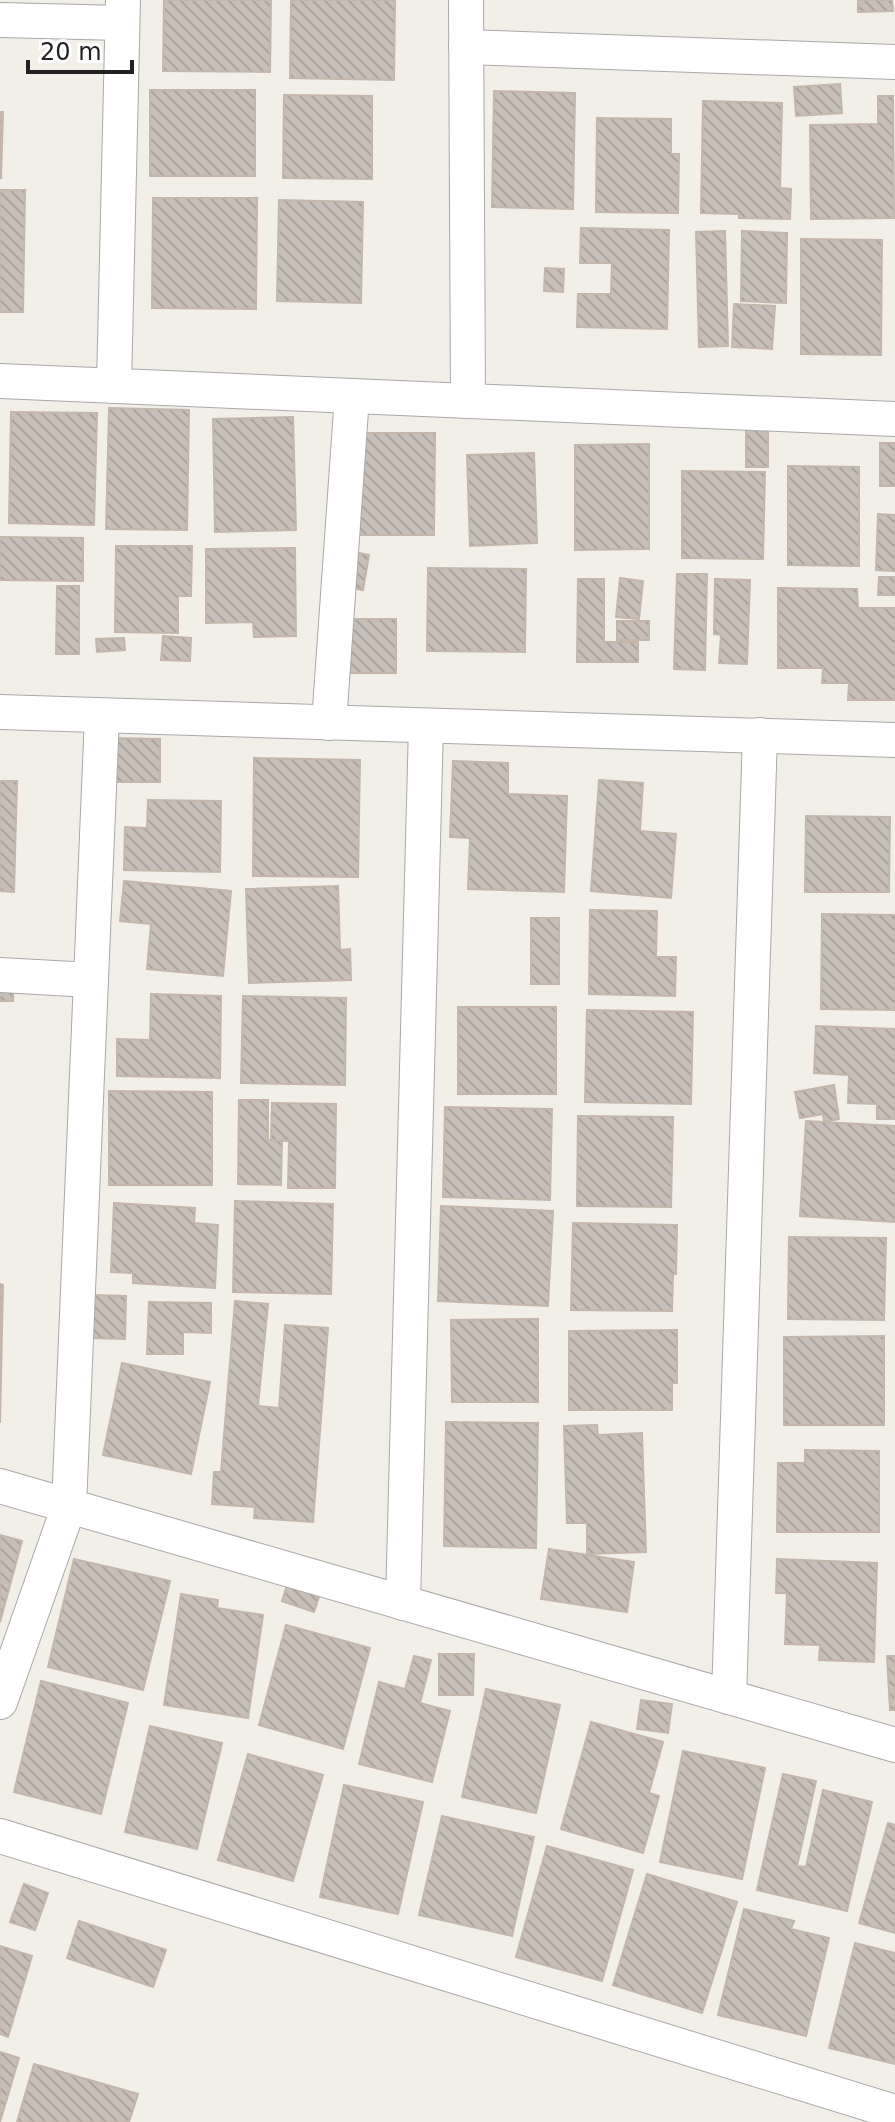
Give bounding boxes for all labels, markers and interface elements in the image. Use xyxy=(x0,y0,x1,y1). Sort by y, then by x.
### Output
scale bar xyxy=(28,24,132,74)
text: 20 m xyxy=(40,38,102,66)

